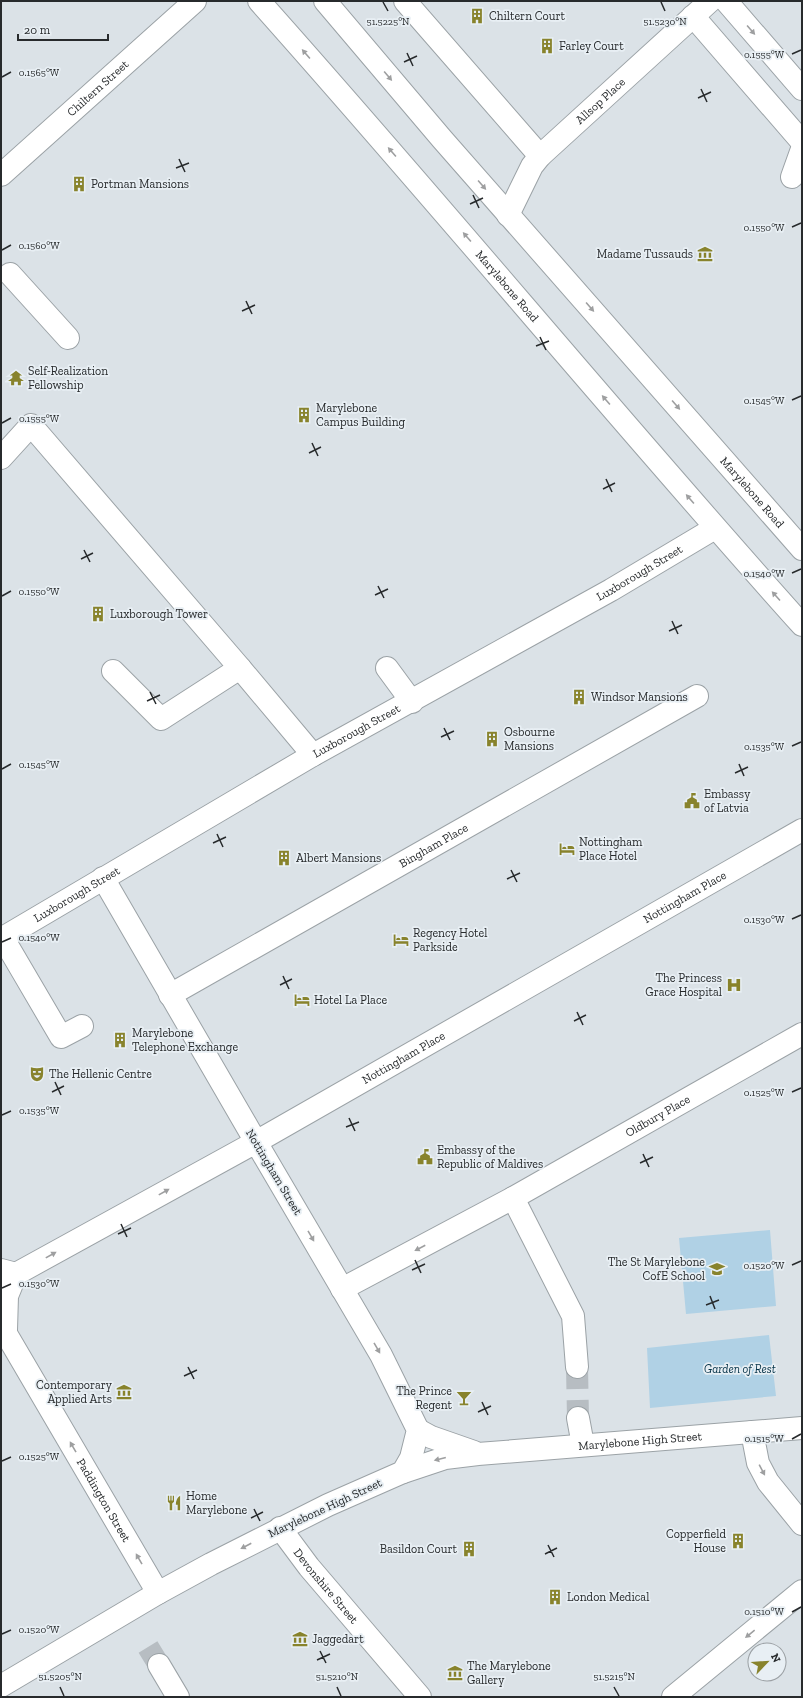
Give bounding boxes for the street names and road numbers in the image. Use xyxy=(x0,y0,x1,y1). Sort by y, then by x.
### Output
street label: Chiltern Street xyxy=(64,57,132,119)
street label: Allsop Place xyxy=(573,75,628,127)
street label: Marylebone Road xyxy=(473,248,542,325)
street label: Marylebone Road xyxy=(717,454,787,531)
street label: Luxborough Street xyxy=(594,542,685,604)
street label: Luxborough Street xyxy=(311,701,403,761)
street label: Bingham Place xyxy=(397,820,471,871)
street label: Luxborough Street xyxy=(31,863,123,925)
street label: Nottingham Place xyxy=(641,868,729,926)
street label: Nottingham Place xyxy=(360,1028,448,1087)
street label: Oldbury Place xyxy=(623,1092,693,1140)
street label: Nottingham Street xyxy=(243,1127,305,1218)
street label: Marylebone High Street xyxy=(578,1429,703,1453)
street label: Paddington Street xyxy=(74,1456,134,1545)
street label: Marylebone High Street xyxy=(266,1475,385,1541)
street label: Devonshire Street xyxy=(291,1546,361,1627)

